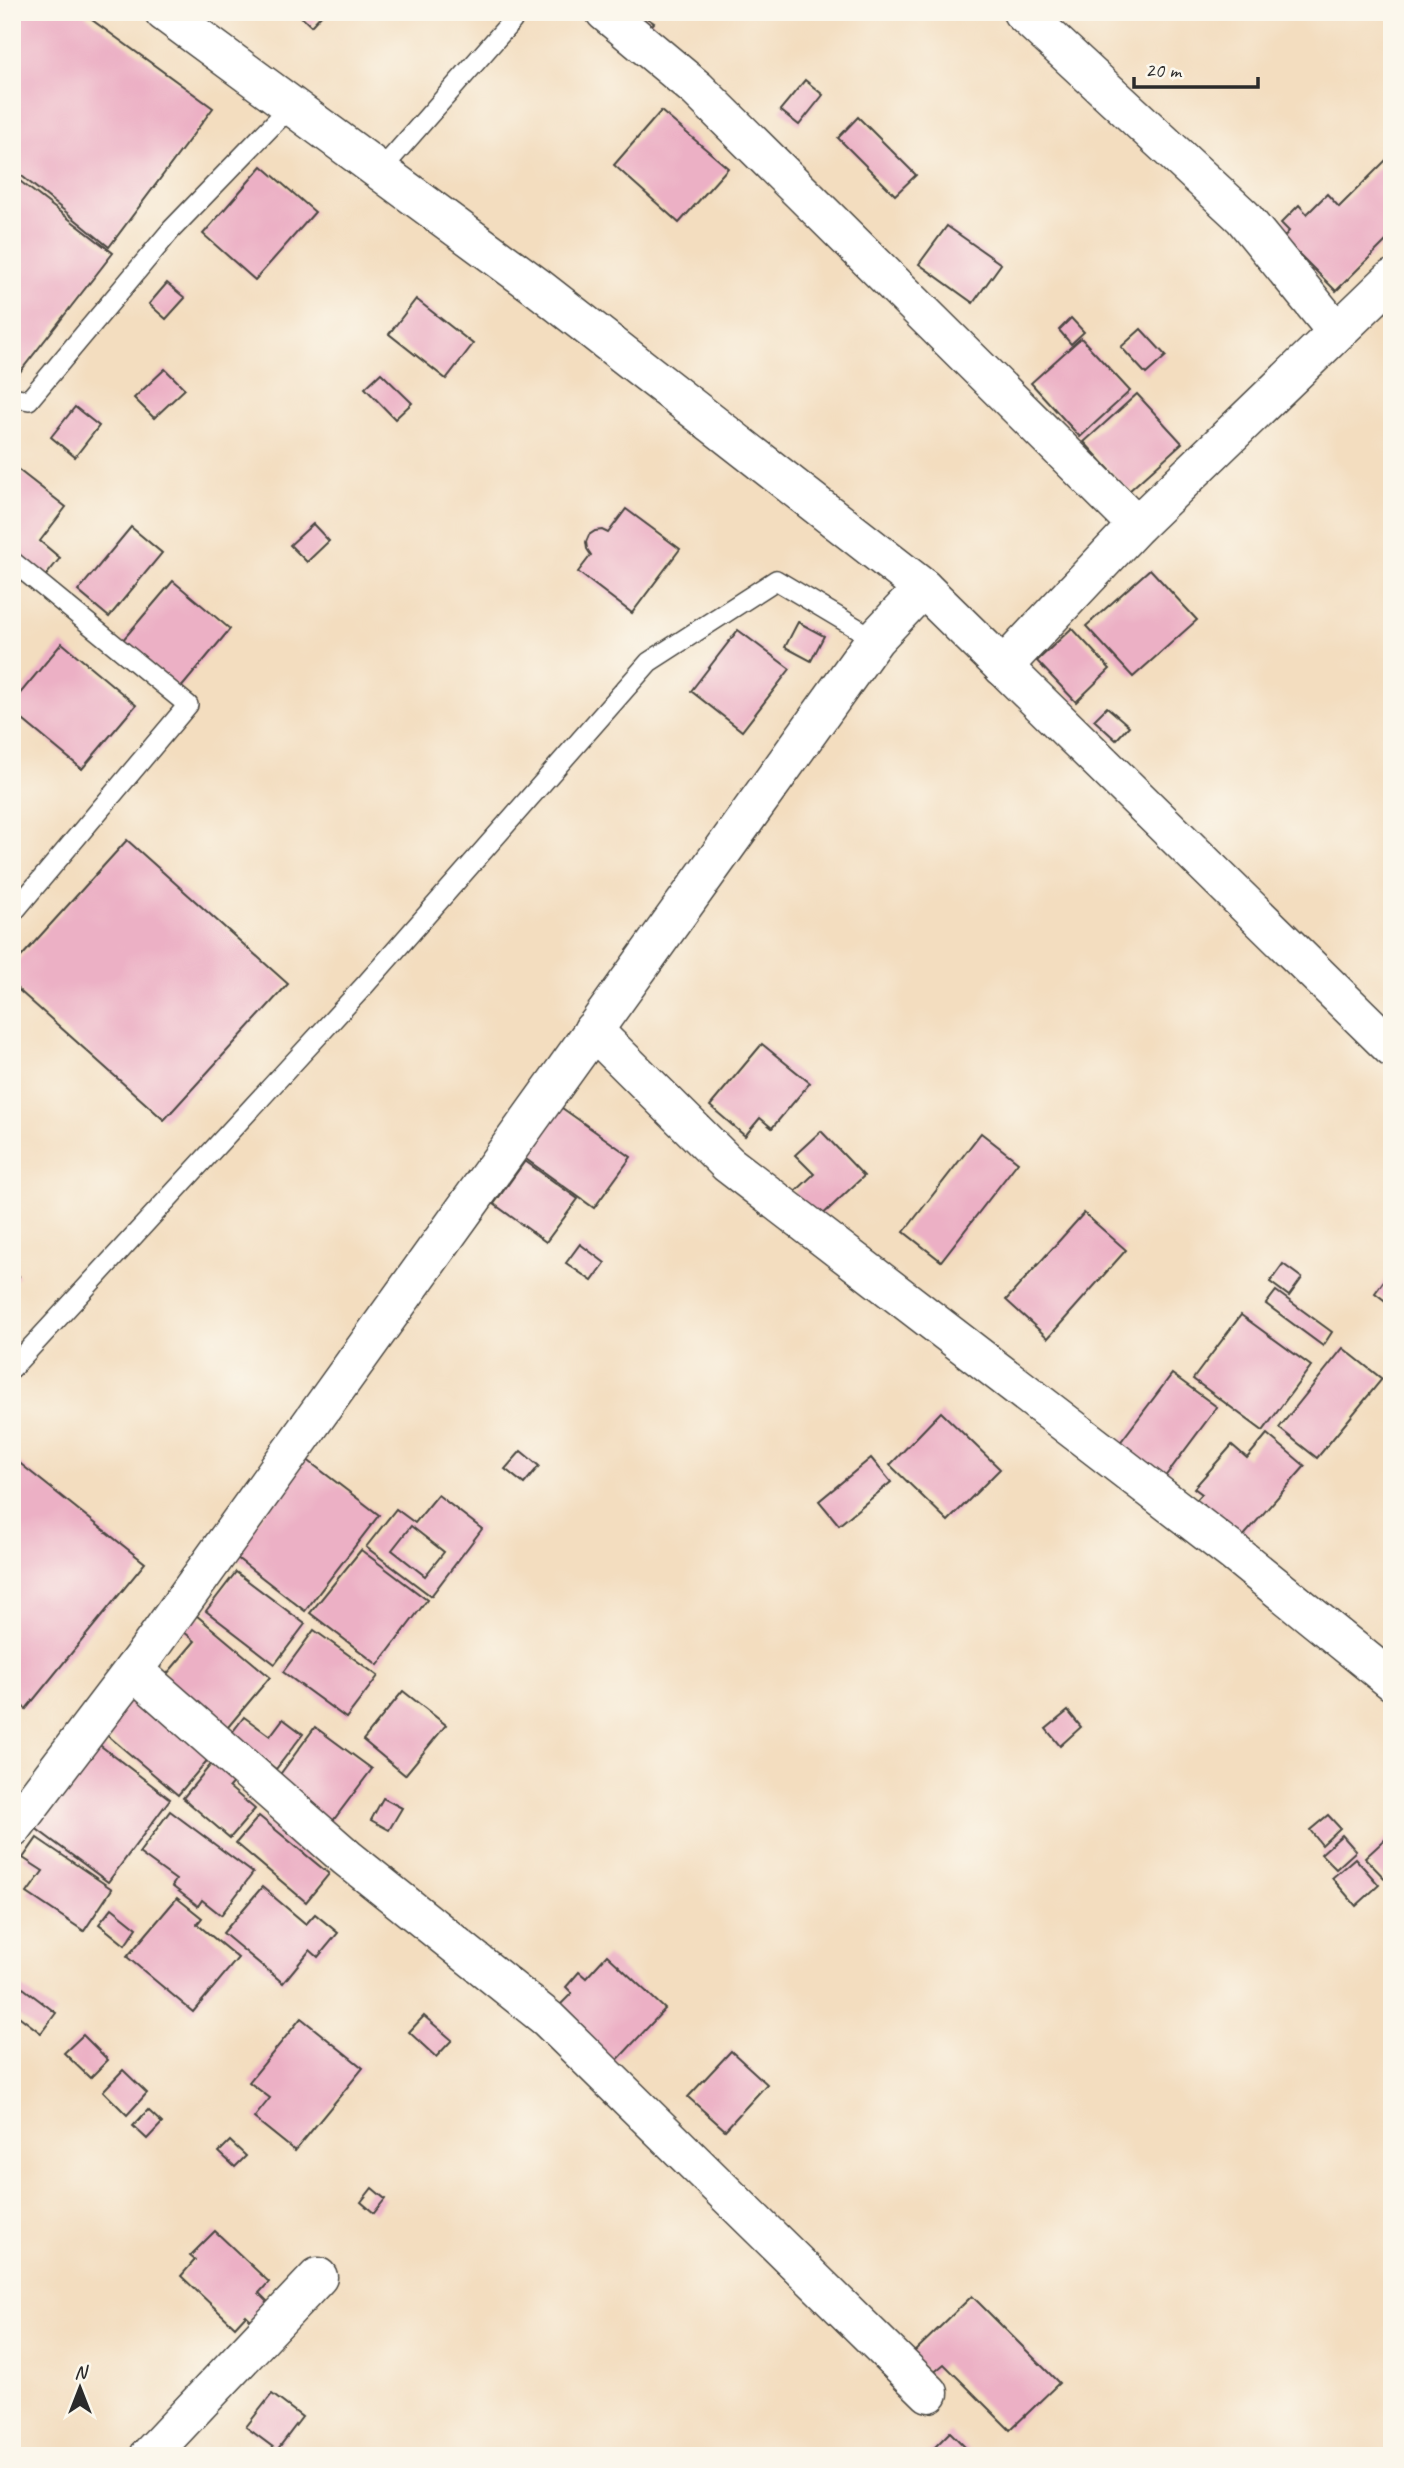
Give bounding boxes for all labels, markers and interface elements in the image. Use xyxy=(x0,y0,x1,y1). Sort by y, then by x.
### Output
scale bar xyxy=(1134,46,1259,90)
text: 20 m xyxy=(1145,57,1183,83)
north arrow xyxy=(46,2352,116,2422)
text: N xyxy=(74,2360,89,2384)

